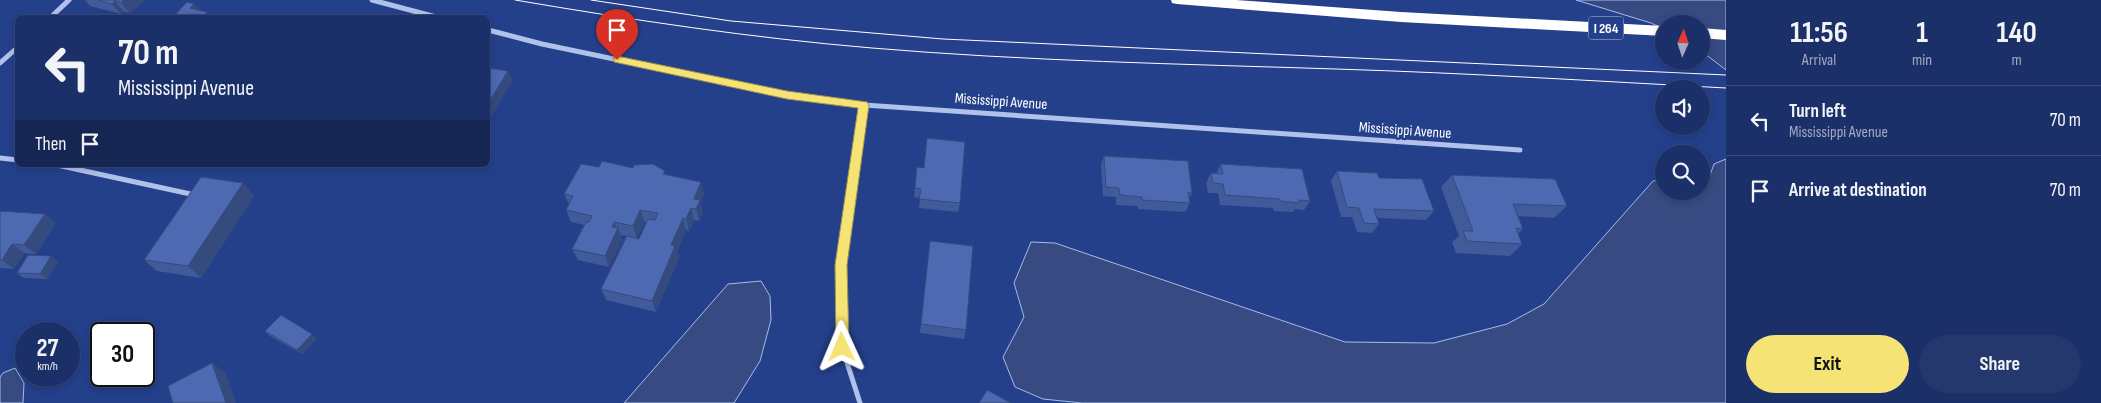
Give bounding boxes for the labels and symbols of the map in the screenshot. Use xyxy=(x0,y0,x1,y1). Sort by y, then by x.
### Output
pin xyxy=(596,9,638,60)
north arrow xyxy=(1655,15,1710,70)
road number: I 264 xyxy=(1588,16,1624,40)
street label: Mississippi Avenue xyxy=(954,89,1048,114)
street label: Mississippi Avenue xyxy=(1358,118,1452,143)
position arrow xyxy=(815,320,867,372)
speed limit sign: 30 xyxy=(90,322,155,387)

